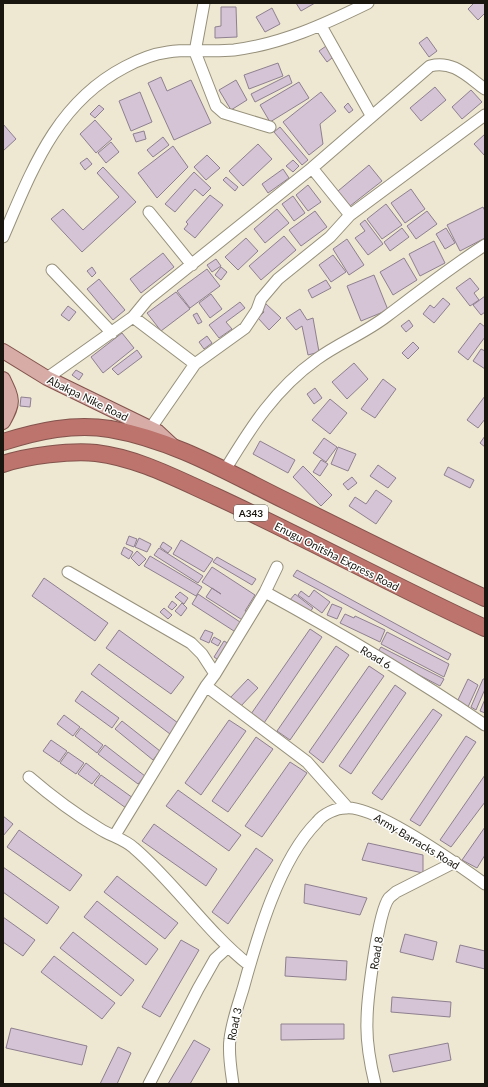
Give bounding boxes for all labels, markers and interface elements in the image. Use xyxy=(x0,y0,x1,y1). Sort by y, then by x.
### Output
street label: Abakpa Nike Road xyxy=(45,373,131,423)
road number: A343 xyxy=(234,505,268,521)
street label: Enugu Onitsha Express Road xyxy=(273,519,401,593)
street label: Road 6 xyxy=(358,643,394,671)
street label: Army Barracks Road xyxy=(372,810,462,872)
street label: Road 8 xyxy=(367,935,385,971)
street label: Road 3 xyxy=(224,1006,244,1042)

